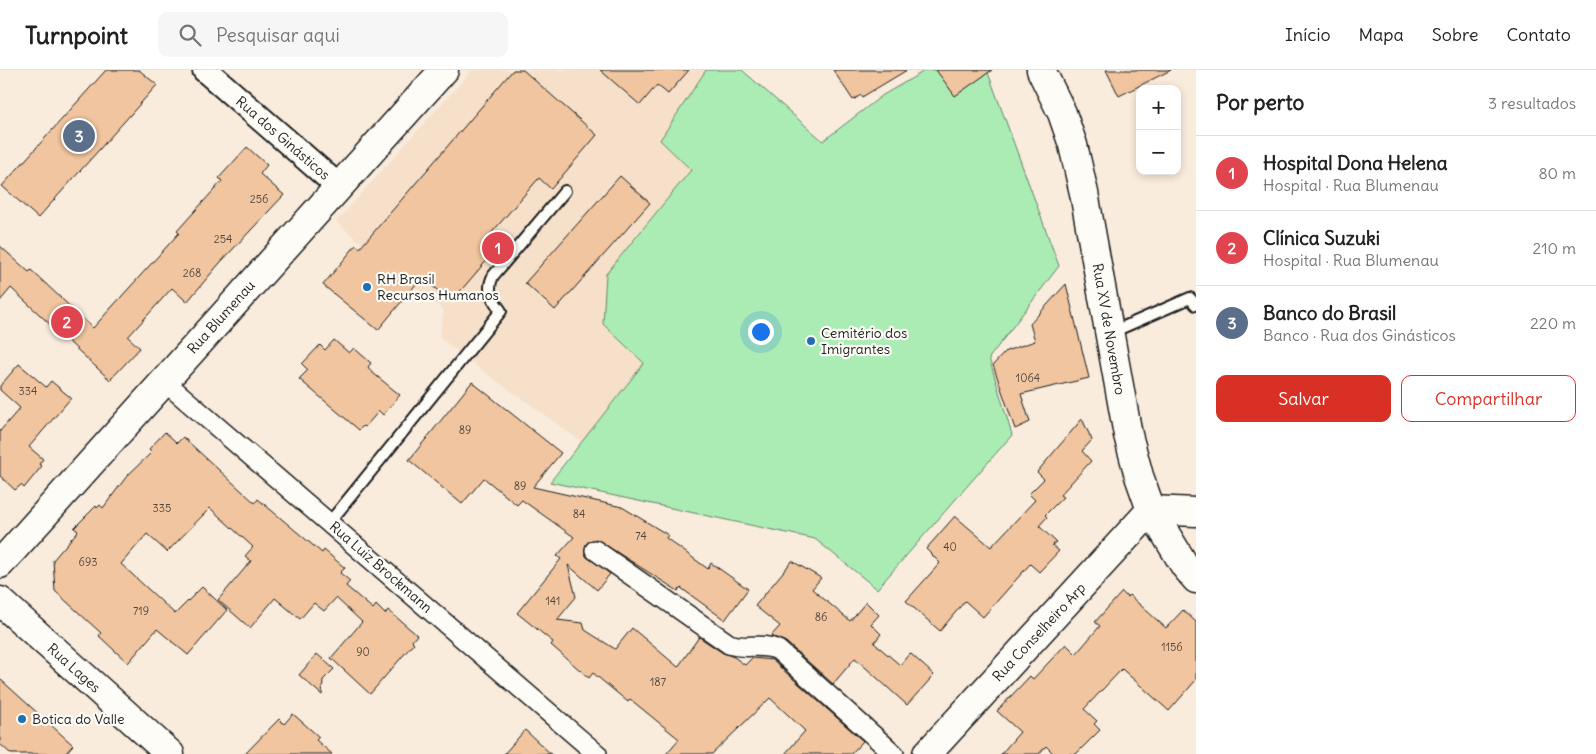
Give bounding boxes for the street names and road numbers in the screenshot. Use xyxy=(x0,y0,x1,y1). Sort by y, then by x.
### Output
street label: Rua dos Ginásticos xyxy=(232,92,334,184)
street label: Rua XV de Novembro xyxy=(1089,262,1129,396)
street label: Rua Blumenau xyxy=(183,277,259,357)
street label: Rua Luiz Brockmann xyxy=(326,517,436,617)
street label: Rua Conselheiro Arp xyxy=(989,579,1089,685)
street label: Rua Lages xyxy=(44,639,104,697)

